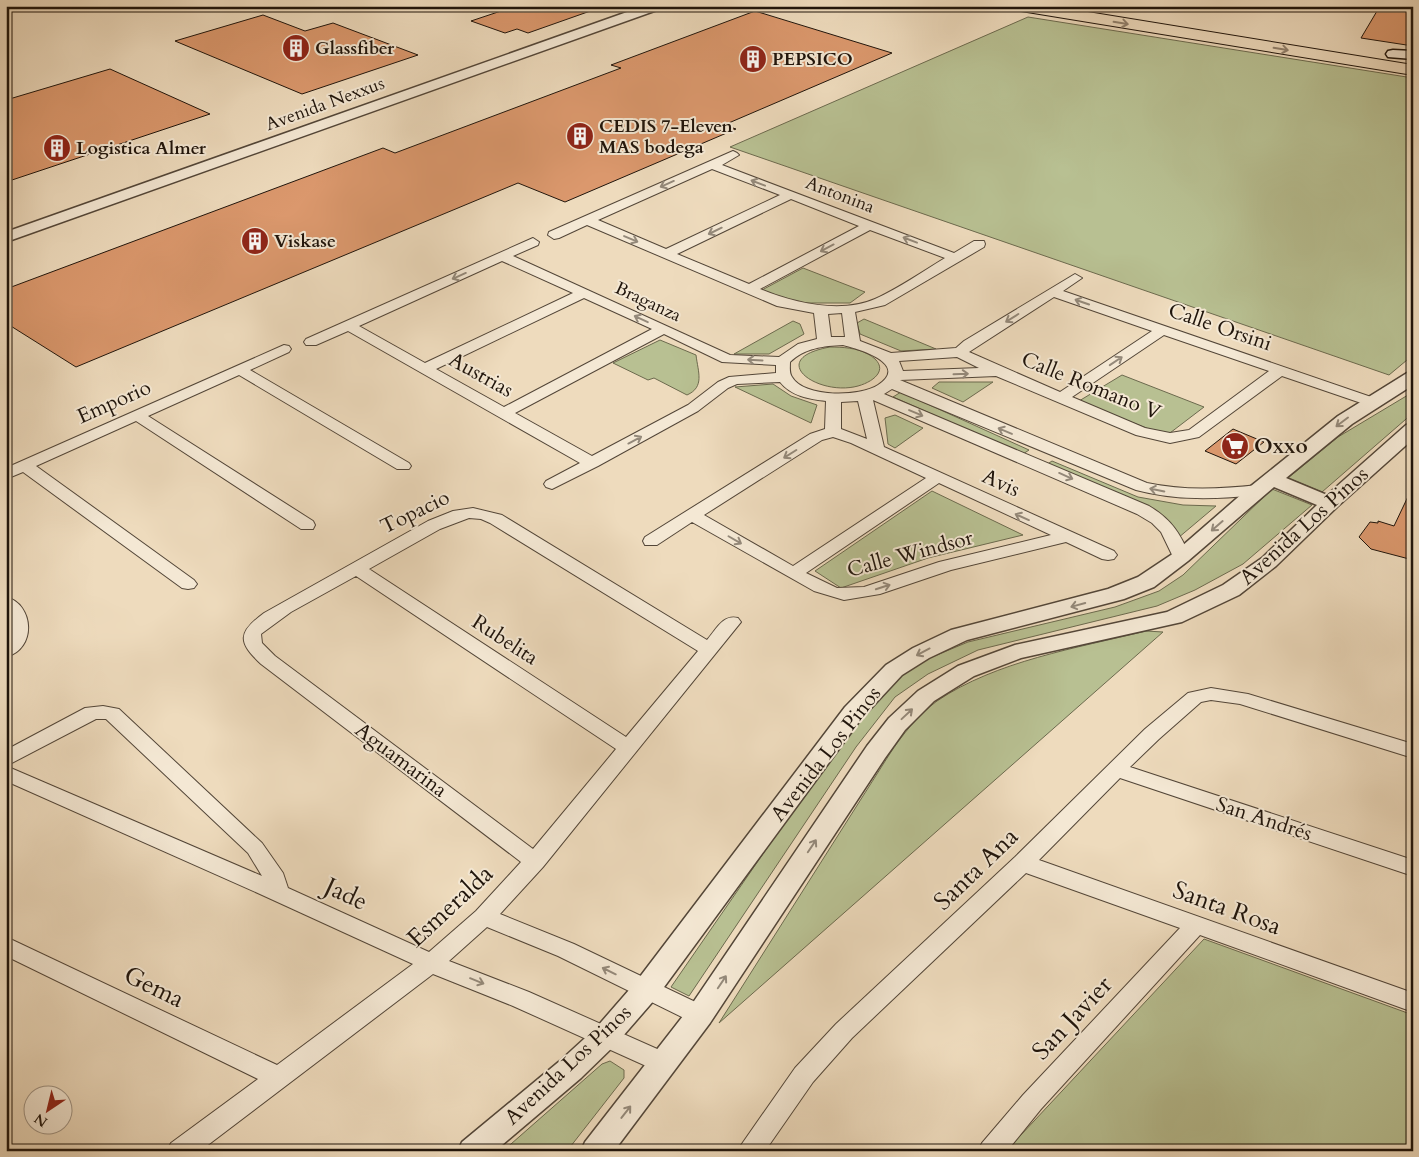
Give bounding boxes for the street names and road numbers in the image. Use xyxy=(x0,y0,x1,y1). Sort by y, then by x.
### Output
street label: Avenida Nexxus xyxy=(262,71,388,137)
street label: Antonina xyxy=(802,170,878,220)
street label: Braganza xyxy=(611,276,685,328)
street label: Calle Orsini xyxy=(1164,296,1276,358)
street label: Austrias xyxy=(443,345,519,405)
street label: Calle Romano V xyxy=(1017,345,1166,427)
street label: Emporio xyxy=(72,373,156,431)
street label: Avenida Los Pinos xyxy=(1233,460,1375,592)
street label: Avis xyxy=(978,462,1024,504)
street label: Topacio xyxy=(375,483,455,541)
street label: Calle Windsor xyxy=(844,523,976,585)
street label: Rubelita xyxy=(466,608,544,672)
street label: Avenida Los Pinos xyxy=(764,680,888,828)
street label: Aguamarina xyxy=(349,716,453,804)
street label: San Andrés xyxy=(1212,790,1316,848)
street label: Santa Ana xyxy=(926,820,1026,918)
street label: Esmeralda xyxy=(399,857,501,955)
street label: Jade xyxy=(315,868,373,919)
street label: Santa Rosa xyxy=(1168,873,1286,943)
street label: Gema xyxy=(118,958,190,1016)
street label: San Javier xyxy=(1024,968,1120,1068)
street label: Avenida Los Pinos xyxy=(498,998,638,1132)

